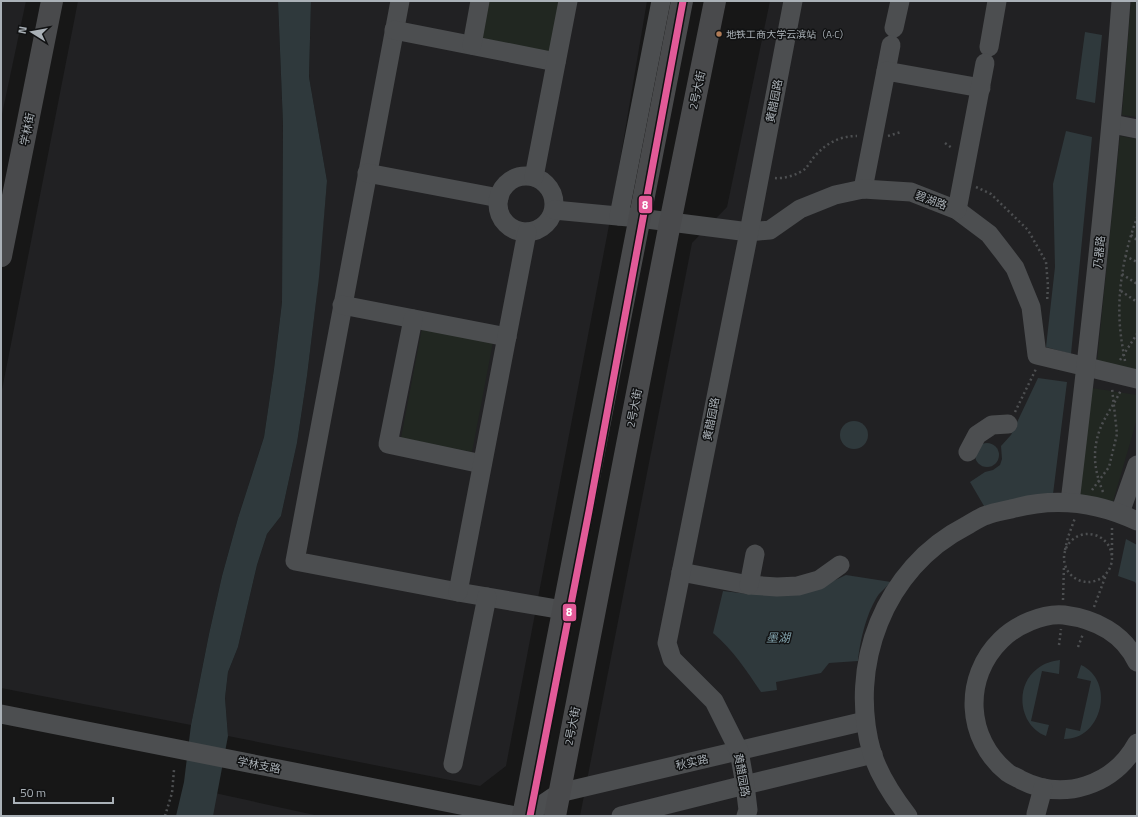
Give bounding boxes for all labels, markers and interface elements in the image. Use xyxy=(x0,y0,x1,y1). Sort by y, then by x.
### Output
north arrow xyxy=(12,12,52,52)
text: N xyxy=(14,25,31,35)
place label: 地铁工商大学云滨站（A·C） xyxy=(726,27,850,42)
marker: 地铁工商大学云滨站（A·C） xyxy=(714,29,724,39)
street label: 2号大街 xyxy=(685,69,709,111)
street label: 黄醋园路 xyxy=(762,78,786,124)
street label: 学林街 xyxy=(16,111,38,147)
street label: 碧湖路 xyxy=(913,187,949,213)
line badge: 8 xyxy=(638,195,653,214)
text: 8 xyxy=(642,197,648,213)
street label: 乃器路 xyxy=(1089,235,1109,269)
street label: 2号大街 xyxy=(622,387,646,429)
street label: 黄醋园路 xyxy=(699,396,723,442)
line badge: 8 xyxy=(562,603,577,622)
text: 8 xyxy=(566,604,572,620)
water label: 墨湖 xyxy=(766,628,792,647)
street label: 2号大街 xyxy=(560,705,584,747)
street label: 秋实路 xyxy=(674,750,710,774)
street label: 黄醋园路 xyxy=(730,752,754,798)
street label: 学林支路 xyxy=(236,753,282,777)
scale bar xyxy=(14,779,113,805)
text: 50 m xyxy=(20,783,46,802)

